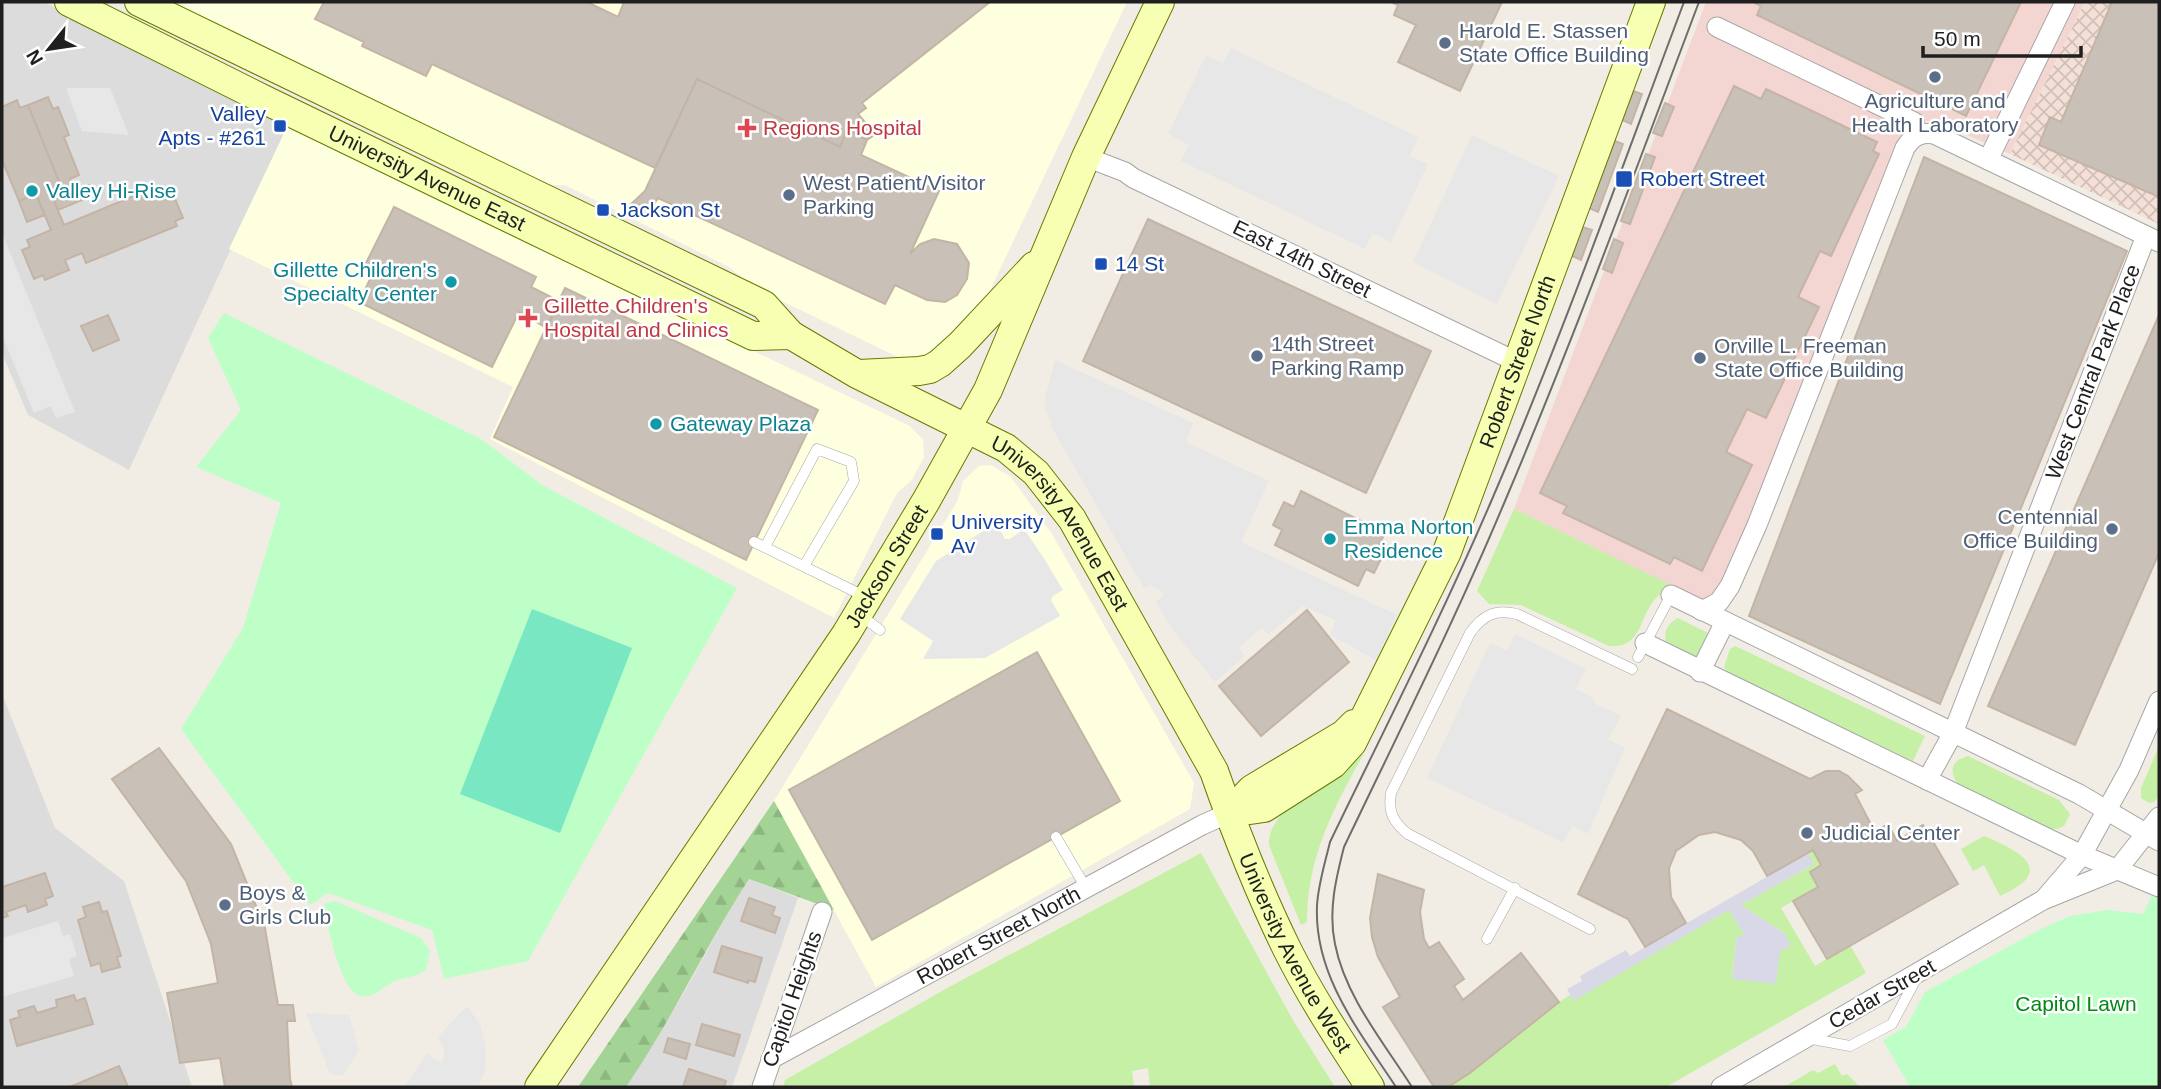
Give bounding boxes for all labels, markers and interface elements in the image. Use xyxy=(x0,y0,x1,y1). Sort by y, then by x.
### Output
north arrow xyxy=(14,14,84,84)
scale bar xyxy=(1923,14,2080,58)
place label: Harold E. Stassen State Office Building xyxy=(1459,19,1649,66)
text: 50 m xyxy=(1934,27,1981,50)
marker: Harold E. Stassen State Office Building xyxy=(1437,35,1453,51)
text: N xyxy=(22,46,47,68)
marker: Agriculture and Health Laboratory xyxy=(1927,69,1943,85)
place label: Agriculture and Health Laboratory xyxy=(1852,89,2019,136)
place label: Valley Apts - #261 xyxy=(159,102,266,149)
place label: Regions Hospital xyxy=(763,116,922,139)
marker: Valley Apts - #261 xyxy=(272,118,288,134)
marker: Regions Hospital xyxy=(737,118,757,138)
street label: University Avenue East xyxy=(325,121,529,235)
place label: Robert Street xyxy=(1640,167,1765,190)
marker: Robert Street xyxy=(1614,169,1634,189)
place label: West Patient/Visitor Parking xyxy=(803,171,985,218)
place label: Valley Hi-Rise xyxy=(46,179,176,202)
marker: Valley Hi-Rise xyxy=(24,183,40,199)
marker: West Patient/Visitor Parking xyxy=(781,187,797,203)
place label: Jackson St xyxy=(617,198,720,221)
marker: Jackson St xyxy=(595,202,611,218)
street label: East 14th Street xyxy=(1230,215,1375,302)
place label: 14 St xyxy=(1115,252,1164,275)
marker: 14 St xyxy=(1093,256,1109,272)
place label: Gillette Children's Specialty Center xyxy=(273,258,437,305)
street label: West Central Park Place xyxy=(2041,261,2144,483)
street label: Robert Street North xyxy=(1475,272,1560,451)
marker: Gillette Children's Specialty Center xyxy=(443,274,459,290)
place label: Gillette Children's Hospital and Clinics xyxy=(544,294,728,341)
marker: Gillette Children's Hospital and Clinics xyxy=(518,308,538,328)
place label: 14th Street Parking Ramp xyxy=(1271,332,1404,379)
place label: Orville L. Freeman State Office Building xyxy=(1714,334,1904,381)
marker: 14th Street Parking Ramp xyxy=(1249,348,1265,364)
marker: Orville L. Freeman State Office Building xyxy=(1692,350,1708,366)
place label: Gateway Plaza xyxy=(670,412,812,435)
marker: Gateway Plaza xyxy=(648,416,664,432)
street label: University Avenue East xyxy=(988,431,1133,615)
street label: Jackson Street xyxy=(841,501,932,632)
place label: Centennial Office Building xyxy=(1963,505,2098,552)
place label: University Av xyxy=(951,510,1044,557)
place label: Emma Norton Residence xyxy=(1344,515,1474,562)
marker: Centennial Office Building xyxy=(2104,521,2120,537)
marker: University Av xyxy=(929,526,945,542)
marker: Emma Norton Residence xyxy=(1322,531,1338,547)
place label: Judicial Center xyxy=(1821,821,1960,844)
marker: Judicial Center xyxy=(1799,825,1815,841)
street label: University Avenue West xyxy=(1235,850,1356,1056)
place label: Boys & Girls Club xyxy=(239,881,331,928)
street label: Robert Street North xyxy=(913,881,1084,989)
marker: Boys & Girls Club xyxy=(217,897,233,913)
street label: Capitol Heights xyxy=(757,928,826,1070)
street label: Cedar Street xyxy=(1824,954,1939,1033)
park label: Capitol Lawn xyxy=(2015,992,2137,1015)

